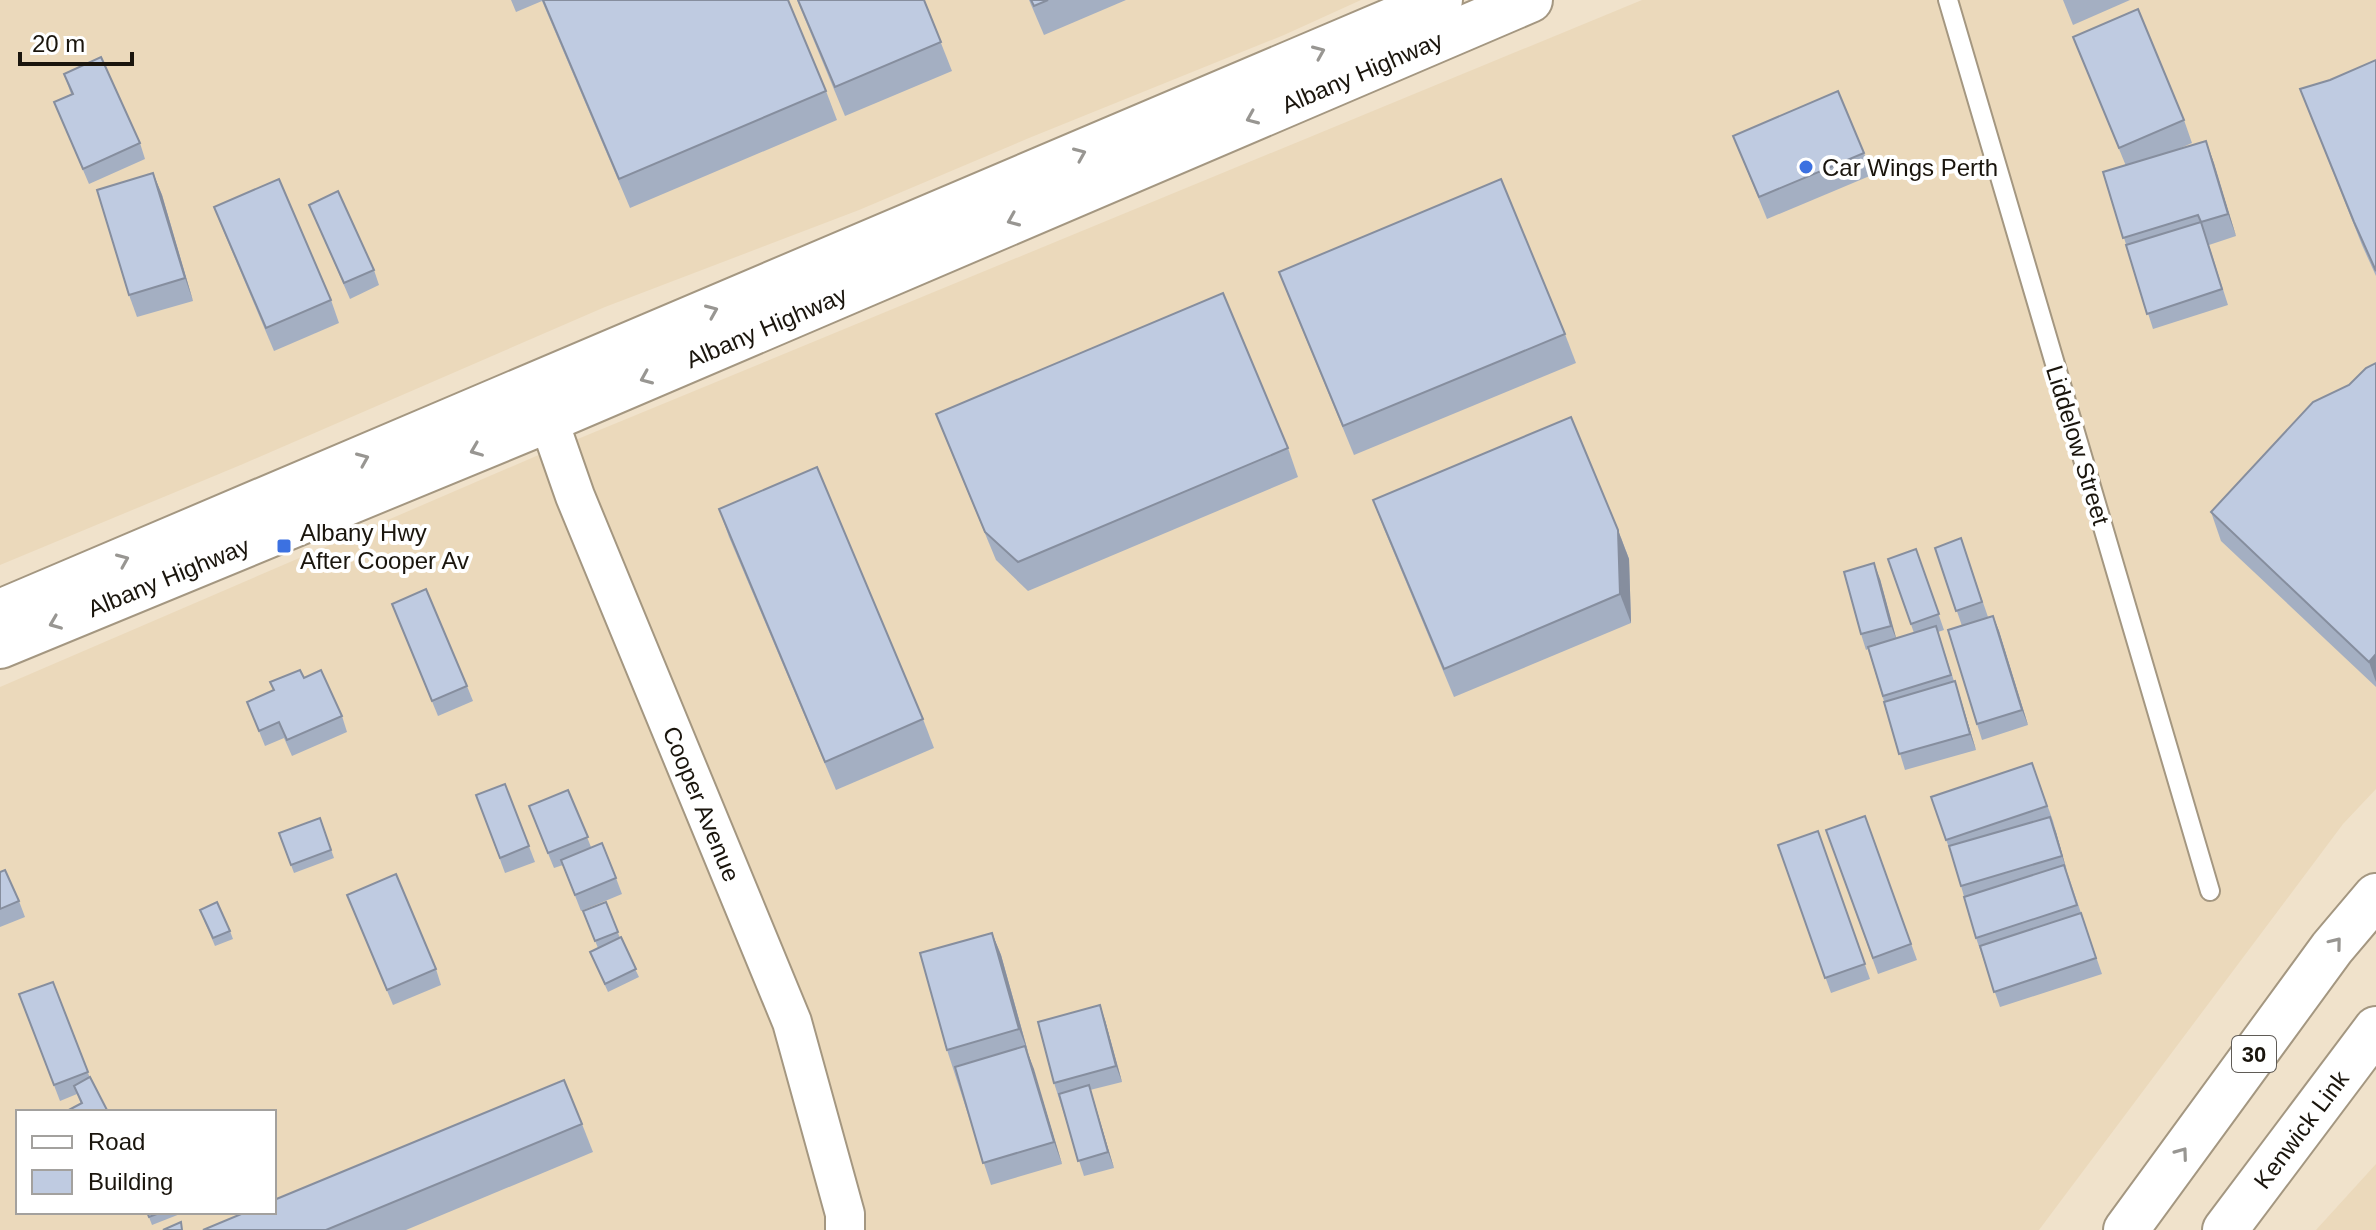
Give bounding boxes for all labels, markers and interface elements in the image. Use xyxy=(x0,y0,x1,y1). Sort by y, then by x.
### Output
scale bar xyxy=(20,16,132,66)
street label: Albany Highway xyxy=(1277,26,1446,118)
text: 20 m xyxy=(32,30,85,57)
one-way arrow xyxy=(1311,45,1325,61)
one-way arrow xyxy=(1246,109,1261,125)
one-way arrow xyxy=(1071,147,1086,163)
place label: Car Wings Perth xyxy=(1822,154,1998,181)
marker: Car Wings Perth xyxy=(1797,158,1815,176)
one-way arrow xyxy=(1007,211,1021,227)
street label: Albany Highway xyxy=(682,280,851,373)
one-way arrow xyxy=(704,304,718,320)
street label: Liddelow Street xyxy=(2041,362,2115,528)
one-way arrow xyxy=(640,368,654,384)
one-way arrow xyxy=(470,440,484,456)
one-way arrow xyxy=(355,453,369,469)
place label: Albany Hwy After Cooper Av xyxy=(300,519,469,574)
street label: Albany Highway xyxy=(84,531,253,622)
marker: Albany Hwy After Cooper Av xyxy=(275,537,293,555)
one-way arrow xyxy=(115,554,130,570)
one-way arrow xyxy=(48,613,62,630)
street label: Cooper Avenue xyxy=(658,722,746,885)
one-way arrow xyxy=(2326,938,2341,952)
road number: 30 xyxy=(2232,1036,2276,1072)
street label: Kenwick Link xyxy=(2248,1064,2354,1193)
legend xyxy=(16,1110,276,1214)
text: Road xyxy=(88,1128,145,1155)
one-way arrow xyxy=(2173,1147,2187,1161)
text: Building xyxy=(88,1168,173,1195)

